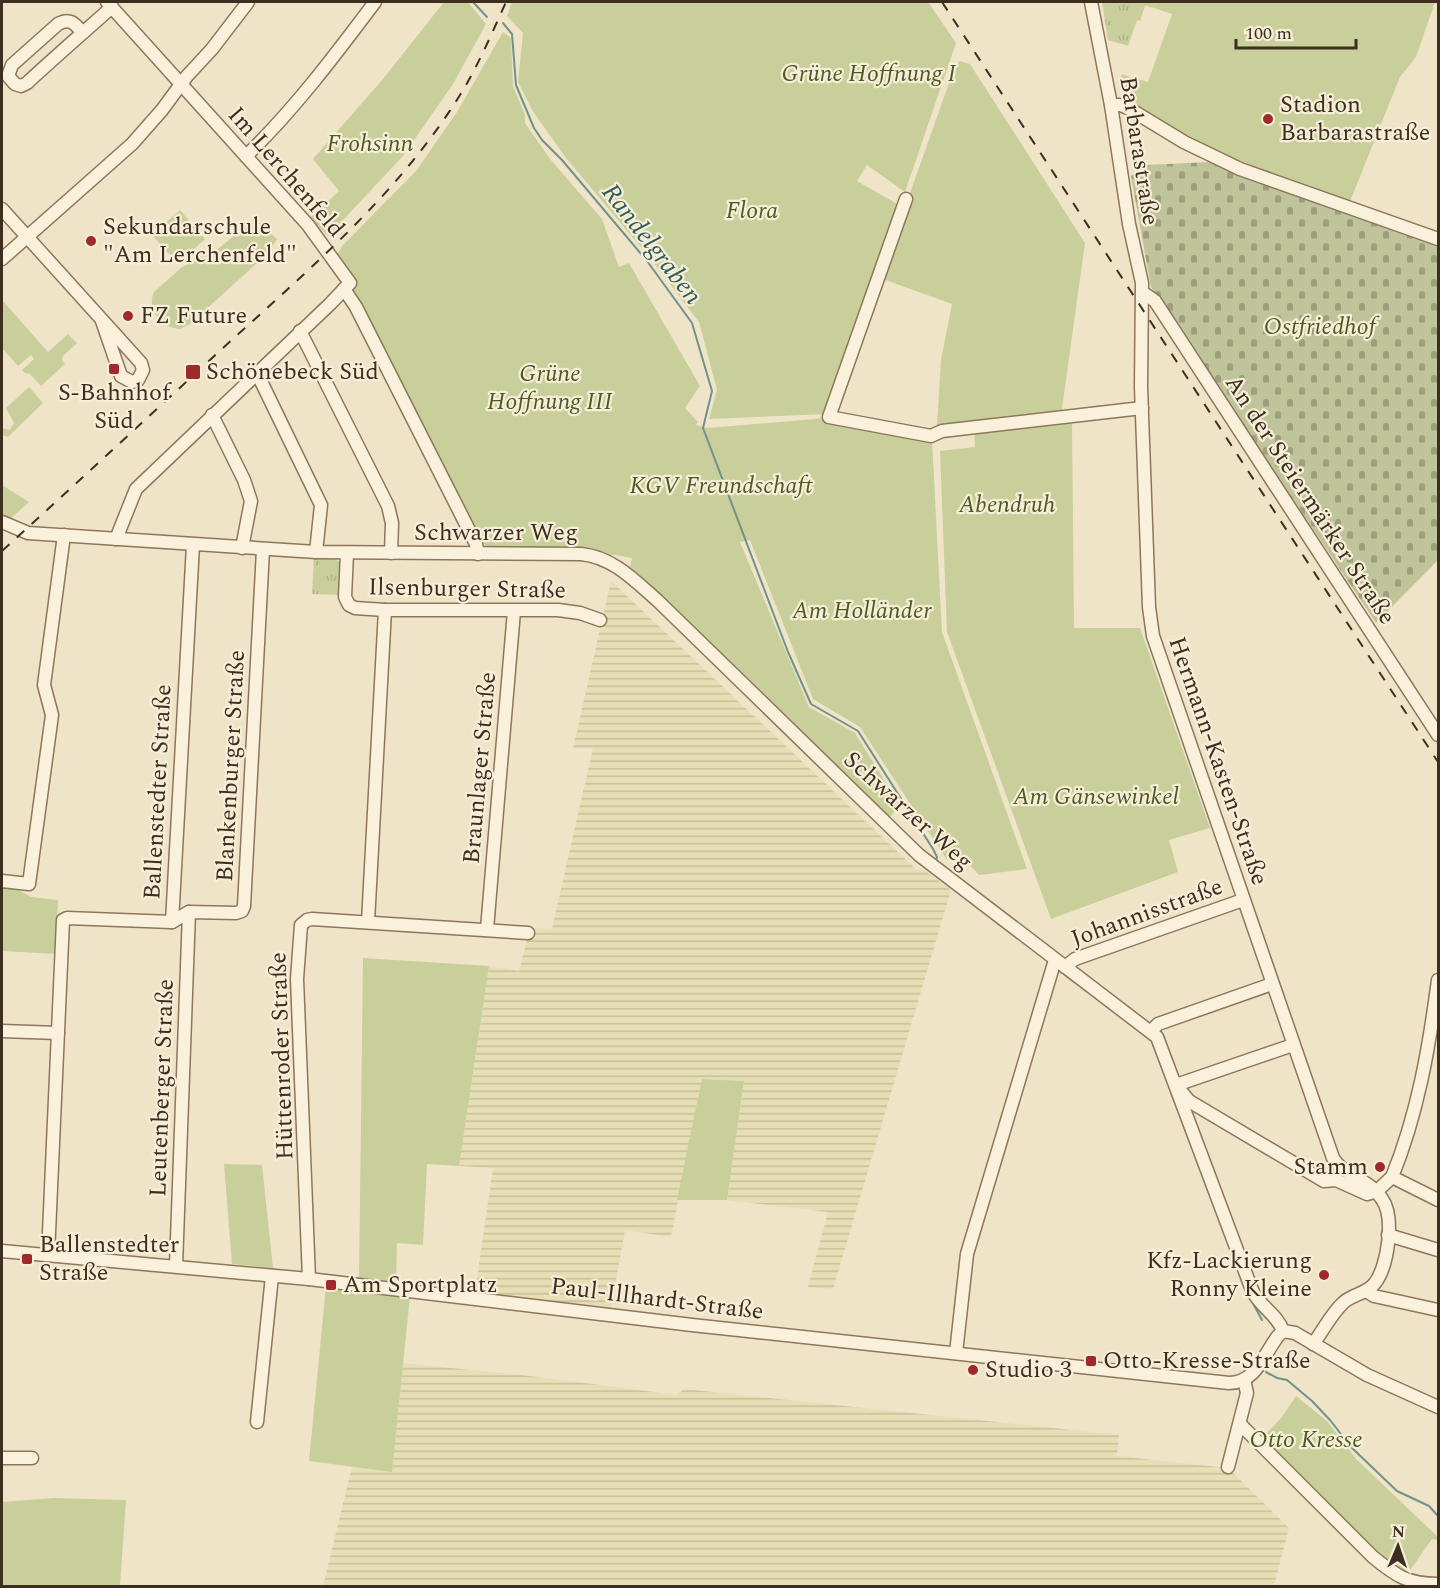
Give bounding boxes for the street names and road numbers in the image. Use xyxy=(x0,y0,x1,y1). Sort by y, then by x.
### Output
street label: Barbarastraße xyxy=(1109,74,1169,228)
street label: Im Lerchenfeld xyxy=(219,98,353,246)
street label: An der Steiermärker Straße xyxy=(1216,368,1404,632)
street label: Schwarzer Weg xyxy=(414,515,578,551)
street label: Ilsenburger Straße xyxy=(368,569,566,609)
street label: Hermann-Kasten-Straße xyxy=(1159,632,1277,890)
street label: Blankenburger Straße xyxy=(207,649,255,883)
street label: Braunlager Straße xyxy=(454,670,506,866)
street label: Ballenstedter Straße xyxy=(134,683,182,901)
street label: Schwarzer Weg xyxy=(835,743,981,879)
street label: Johannisstraße xyxy=(1066,869,1228,957)
street label: Hüttenroder Straße xyxy=(260,951,304,1161)
street label: Leutenberger Straße xyxy=(140,978,184,1198)
street label: Paul-Illhardt-Straße xyxy=(548,1268,766,1330)

